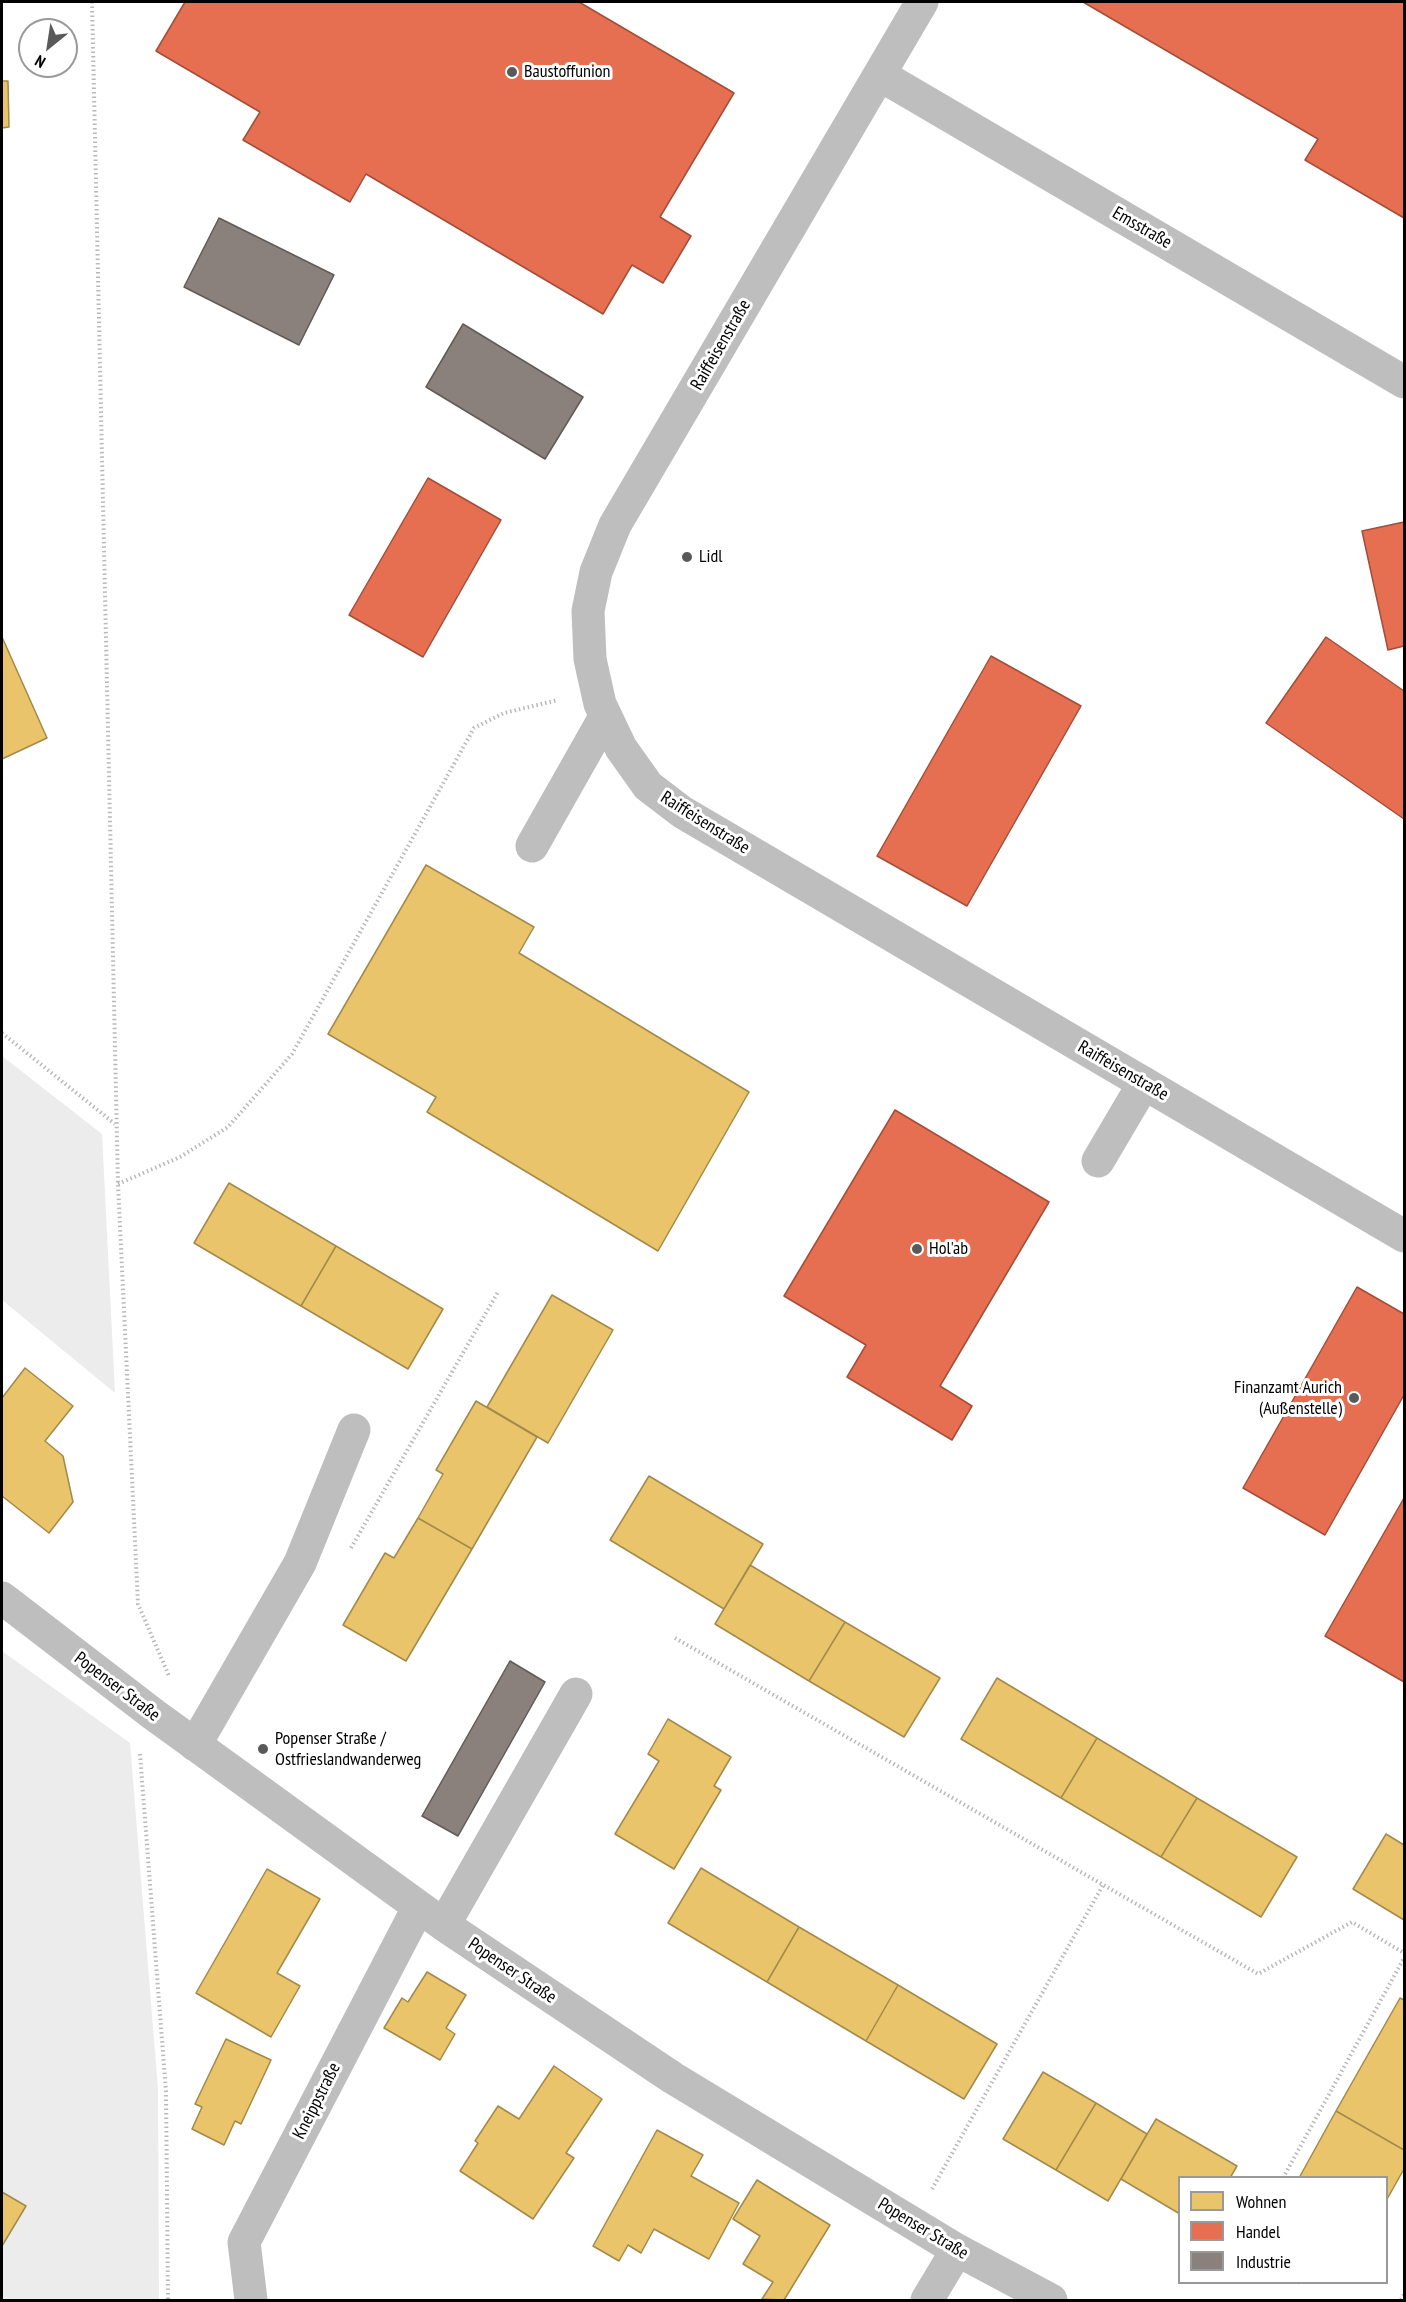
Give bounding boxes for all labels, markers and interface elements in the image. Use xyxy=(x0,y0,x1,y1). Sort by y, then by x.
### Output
north arrow xyxy=(18,18,78,78)
text: N xyxy=(31,51,49,73)
place label: Baustoffunion xyxy=(524,61,611,83)
marker: Baustoffunion xyxy=(505,65,519,79)
street label: Emsstraße xyxy=(1108,202,1176,254)
street label: Raiffeisenstraße xyxy=(686,296,756,394)
place label: Lidl xyxy=(699,546,722,568)
marker: Lidl xyxy=(680,550,694,564)
street label: Raiffeisenstraße xyxy=(656,787,754,859)
street label: Raiffeisenstraße xyxy=(1074,1036,1172,1106)
place label: Hol'ab xyxy=(929,1238,968,1260)
marker: Hol'ab xyxy=(910,1242,924,1256)
place label: Finanzamt Aurich (Außenstelle) xyxy=(1234,1377,1342,1420)
marker: Finanzamt Aurich (Außenstelle) xyxy=(1347,1391,1361,1405)
street label: Popenser Straße xyxy=(70,1648,164,1726)
place label: Popenser Straße / Ostfrieslandwanderweg xyxy=(275,1728,421,1770)
marker: Popenser Straße / Ostfrieslandwanderweg xyxy=(256,1742,270,1756)
street label: Popenser Straße xyxy=(464,1934,560,2008)
street label: Kneippstraße xyxy=(289,2059,345,2143)
legend xyxy=(1178,2176,1388,2284)
text: Wohnen xyxy=(1236,2190,1286,2213)
street label: Popenser Straße xyxy=(874,2194,972,2264)
text: Handel xyxy=(1236,2220,1280,2243)
text: Industrie xyxy=(1236,2250,1291,2273)

